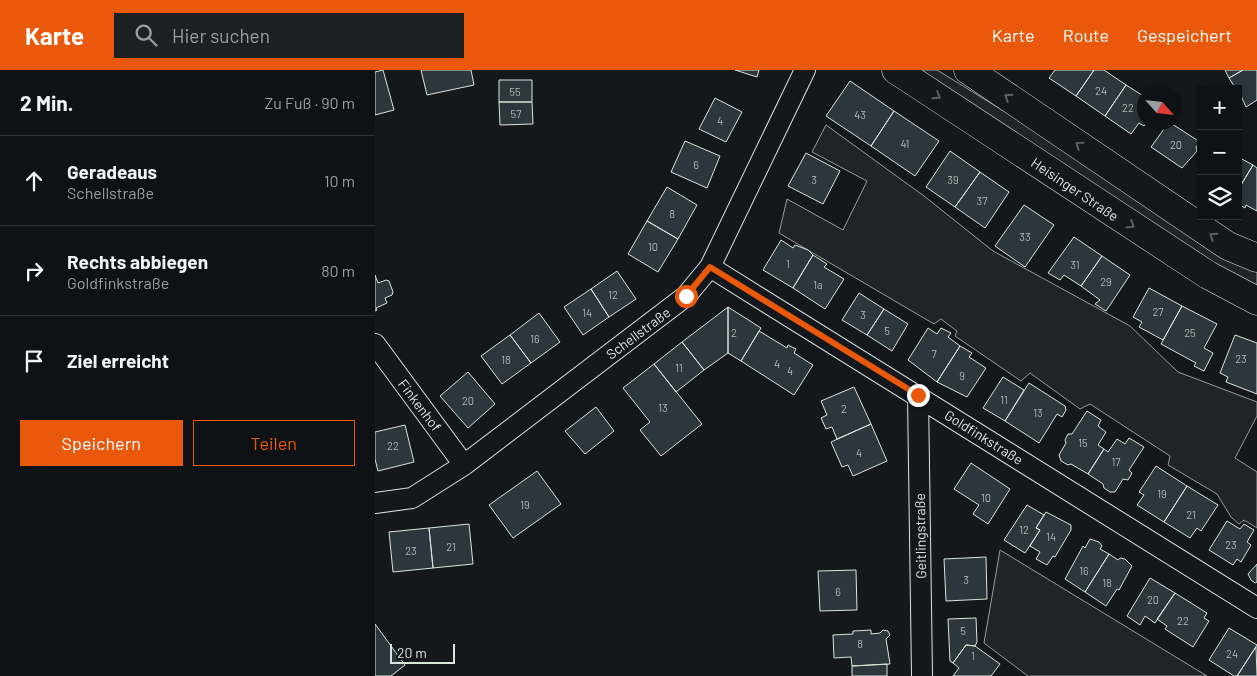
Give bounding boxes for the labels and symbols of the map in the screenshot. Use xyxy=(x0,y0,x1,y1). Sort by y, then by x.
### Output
house number: 24 xyxy=(1095,84,1107,97)
house number: 55 xyxy=(509,85,521,98)
north arrow xyxy=(1137,85,1182,130)
one-way arrow xyxy=(932,90,941,100)
one-way arrow xyxy=(1005,94,1014,103)
house number: 22 xyxy=(1122,101,1134,114)
house number: 57 xyxy=(511,107,521,120)
house number: 43 xyxy=(854,108,866,121)
house number: 4 xyxy=(717,114,723,127)
house number: 41 xyxy=(901,137,909,150)
house number: 20 xyxy=(1170,138,1182,151)
one-way arrow xyxy=(1076,142,1085,151)
street label: Heisinger Straße xyxy=(1028,154,1122,224)
house number: 6 xyxy=(693,158,699,171)
house number: 3 xyxy=(811,173,817,186)
house number: 39 xyxy=(947,173,959,186)
house number: 37 xyxy=(977,194,987,207)
house number: 8 xyxy=(669,207,675,220)
one-way arrow xyxy=(1125,219,1134,229)
house number: 33 xyxy=(1019,230,1031,243)
one-way arrow xyxy=(1210,233,1219,243)
house number: 10 xyxy=(648,240,658,253)
house number: 1 xyxy=(786,257,790,270)
house number: 31 xyxy=(1070,258,1080,271)
house number: 29 xyxy=(1100,275,1112,288)
house number: 1a xyxy=(813,278,823,291)
route start xyxy=(675,285,698,308)
house number: 12 xyxy=(608,288,618,301)
street label: Schellstraße xyxy=(602,303,674,363)
house number: 27 xyxy=(1152,305,1164,318)
house number: 14 xyxy=(582,306,592,319)
house number: 3 xyxy=(860,308,866,321)
house number: 5 xyxy=(884,324,890,337)
house number: 2 xyxy=(731,326,737,339)
house number: 25 xyxy=(1184,326,1196,339)
house number: 16 xyxy=(530,332,540,345)
house number: 7 xyxy=(931,347,937,360)
house number: 23 xyxy=(1235,352,1247,365)
house number: 18 xyxy=(501,353,511,366)
house number: 4 xyxy=(774,357,780,370)
house number: 11 xyxy=(675,361,683,374)
house number: 4 xyxy=(787,364,793,377)
house number: 9 xyxy=(959,369,965,382)
street label: Finkenhof xyxy=(395,376,445,434)
route end xyxy=(907,384,930,407)
house number: 11 xyxy=(1000,393,1008,406)
house number: 20 xyxy=(462,394,474,407)
house number: 13 xyxy=(658,401,668,414)
house number: 2 xyxy=(841,402,847,415)
street label: Goldfinkstraße xyxy=(942,406,1026,468)
house number: 13 xyxy=(1033,406,1043,419)
house number: 15 xyxy=(1078,436,1088,449)
house number: 22 xyxy=(387,439,399,452)
house number: 4 xyxy=(856,446,862,459)
house number: 17 xyxy=(1111,455,1121,468)
house number: 19 xyxy=(1157,487,1167,500)
house number: 10 xyxy=(981,491,991,504)
street label: Geitlingstraße xyxy=(911,493,929,579)
house number: 19 xyxy=(520,498,530,511)
house number: 21 xyxy=(1186,508,1196,521)
house number: 12 xyxy=(1019,523,1029,536)
house number: 14 xyxy=(1046,530,1056,543)
house number: 23 xyxy=(1225,538,1237,551)
house number: 21 xyxy=(446,540,456,553)
house number: 23 xyxy=(405,544,417,557)
house number: 16 xyxy=(1079,564,1089,577)
house number: 3 xyxy=(963,573,969,586)
house number: 18 xyxy=(1102,576,1112,589)
house number: 6 xyxy=(835,585,841,598)
house number: 20 xyxy=(1147,593,1159,606)
house number: 22 xyxy=(1177,614,1189,627)
house number: 5 xyxy=(960,624,966,637)
house number: 8 xyxy=(857,637,863,650)
scale bar xyxy=(390,641,455,664)
house number: 24 xyxy=(1226,647,1238,660)
house number: 1 xyxy=(971,649,975,662)

